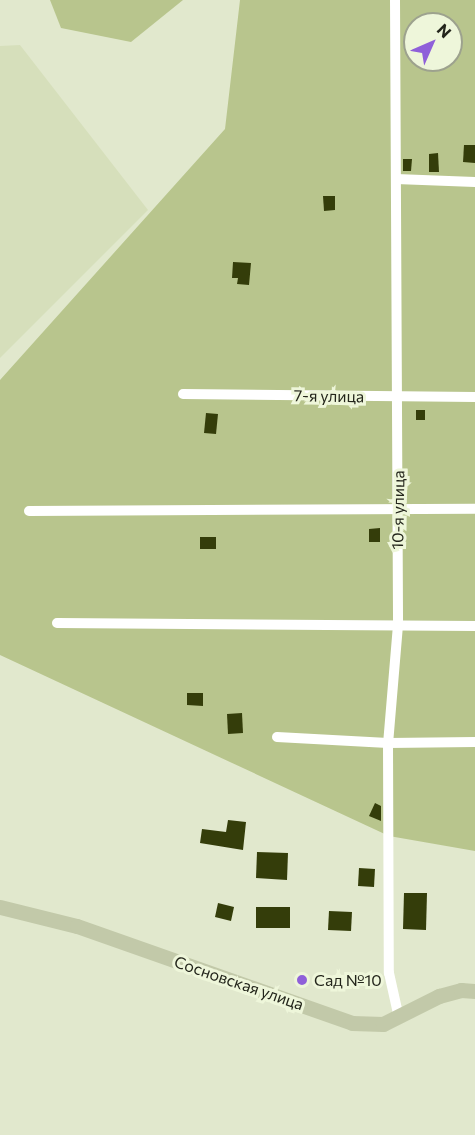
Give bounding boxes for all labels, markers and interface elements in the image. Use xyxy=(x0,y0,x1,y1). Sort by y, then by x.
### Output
north arrow xyxy=(403,12,463,72)
text: N xyxy=(434,19,456,41)
street label: 7-я улица xyxy=(294,386,364,406)
street label: 10-я улица xyxy=(388,470,408,550)
street label: Сосновская улица xyxy=(172,952,306,1014)
place label: Сад №10 xyxy=(314,970,382,990)
marker: Сад №10 xyxy=(295,973,309,987)

